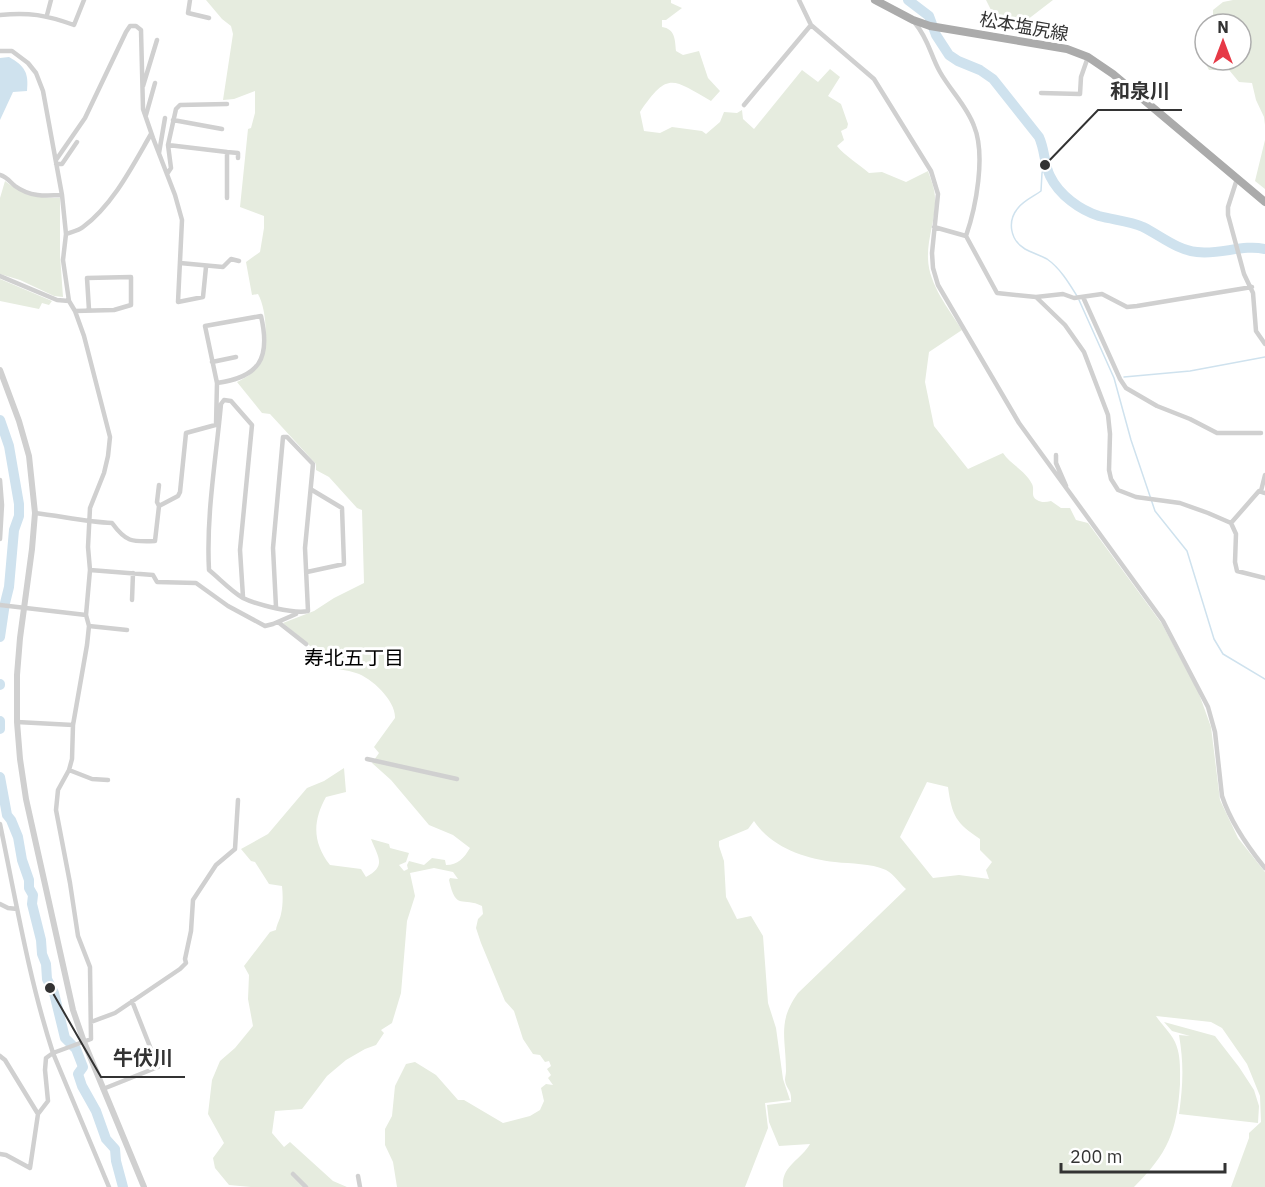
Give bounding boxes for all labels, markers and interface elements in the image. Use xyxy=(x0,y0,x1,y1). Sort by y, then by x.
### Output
street label: 松本塩尻線 xyxy=(978,7,1070,46)
north arrow xyxy=(1193,12,1253,72)
text: N xyxy=(1217,17,1229,37)
callout: 和泉川 xyxy=(1098,72,1182,110)
text: 和泉川 xyxy=(1110,77,1170,104)
district label: 寿北五丁目 xyxy=(304,644,404,671)
callout: 牛伏川 xyxy=(101,1039,185,1077)
text: 牛伏川 xyxy=(113,1044,173,1071)
scale bar xyxy=(1061,1136,1224,1174)
text: 200 m xyxy=(1070,1145,1122,1168)

